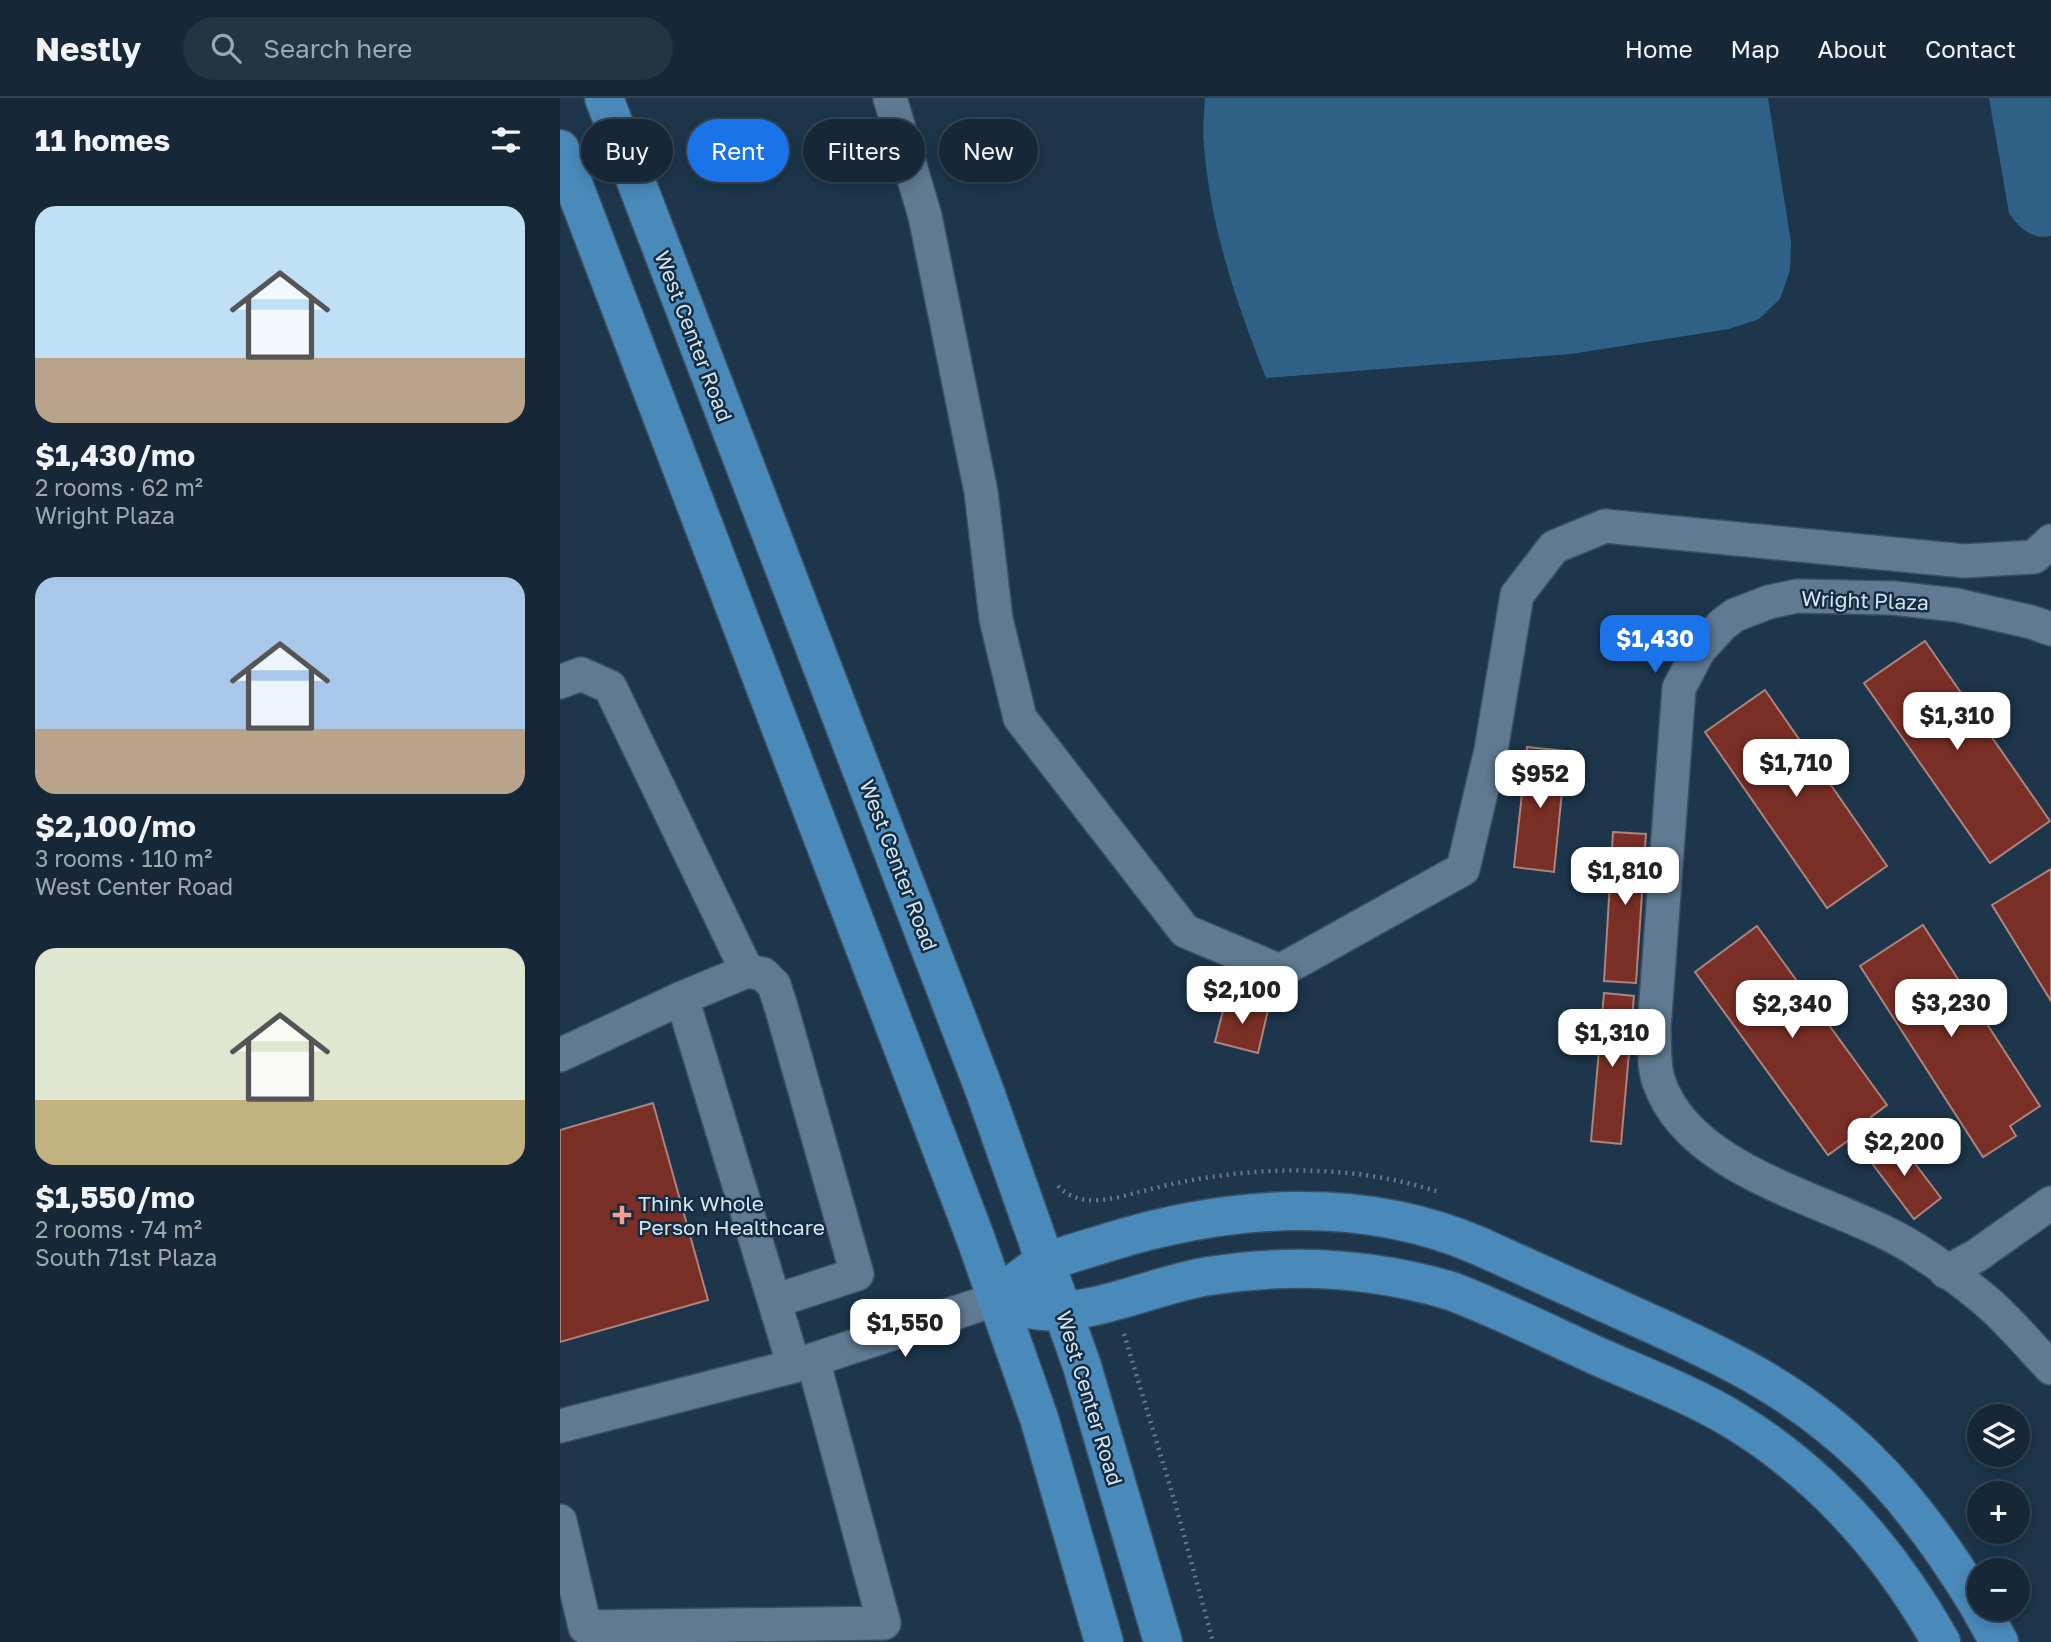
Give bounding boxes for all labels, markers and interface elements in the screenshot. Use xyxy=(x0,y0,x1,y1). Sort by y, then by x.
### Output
search box xyxy=(183,17,673,80)
text: Nestly xyxy=(35,29,141,68)
icon: search xyxy=(207,29,245,67)
text: Search here xyxy=(263,33,412,64)
text: Home xyxy=(1625,34,1693,63)
text: Map xyxy=(1731,34,1780,63)
text: About xyxy=(1818,34,1887,63)
text: Contact xyxy=(1925,34,2016,63)
chip: Buy xyxy=(581,119,673,182)
chip: Rent xyxy=(687,119,789,182)
chip: Filters xyxy=(803,119,925,182)
chip: New xyxy=(939,119,1038,182)
icon: filters xyxy=(487,121,525,159)
text: 11 homes xyxy=(35,122,170,158)
street label: West Center Road xyxy=(649,247,739,425)
icon: home xyxy=(217,252,343,378)
text: $1,430/mo xyxy=(35,437,195,473)
text: 2 rooms · 62 m² xyxy=(35,473,203,501)
text: Wright Plaza xyxy=(35,501,175,529)
street label: Wright Plaza xyxy=(1801,585,1929,615)
pin: $1,430 xyxy=(1598,616,1712,675)
icon: home xyxy=(217,623,343,749)
text: $1,430 xyxy=(1616,624,1694,652)
pin: $1,310 xyxy=(1900,692,2014,752)
text: $1,310 xyxy=(1919,701,1995,729)
pin: $1,710 xyxy=(1739,740,1853,799)
text: $1,710 xyxy=(1759,748,1833,776)
pin: $952 xyxy=(1499,750,1581,810)
text: $952 xyxy=(1511,759,1569,787)
street label: West Center Road xyxy=(854,776,944,954)
text: $2,100/mo xyxy=(35,808,196,844)
text: 3 rooms · 110 m² xyxy=(35,844,212,872)
pin: $1,810 xyxy=(1568,848,1682,907)
text: $1,810 xyxy=(1587,856,1663,884)
text: West Center Road xyxy=(35,872,233,900)
pin: $2,100 xyxy=(1185,967,1299,1026)
text: $2,100 xyxy=(1203,975,1281,1003)
pin: $3,230 xyxy=(1894,979,2008,1039)
pin: $2,340 xyxy=(1735,981,1849,1040)
text: $3,230 xyxy=(1911,988,1991,1016)
text: $2,340 xyxy=(1752,989,1832,1017)
icon: home xyxy=(217,994,343,1120)
pin: $1,310 xyxy=(1555,1010,1669,1069)
text: $1,310 xyxy=(1574,1018,1650,1046)
pin: $2,200 xyxy=(1847,1118,1961,1178)
text: $2,200 xyxy=(1864,1127,1944,1155)
text: $1,550/mo xyxy=(35,1179,195,1215)
place label: Think Whole Person Healthcare xyxy=(638,1190,825,1240)
marker: Think Whole Person Healthcare xyxy=(612,1205,632,1225)
text: 2 rooms · 74 m² xyxy=(35,1215,202,1243)
text: South 71st Plaza xyxy=(35,1243,217,1271)
pin: $1,550 xyxy=(848,1300,962,1359)
text: $1,550 xyxy=(866,1308,944,1336)
street label: West Center Road xyxy=(1051,1308,1129,1488)
map controls xyxy=(1967,1404,2030,1621)
button: layers xyxy=(1967,1404,2030,1467)
button: + xyxy=(1967,1481,2030,1544)
button: − xyxy=(1967,1558,2030,1621)

